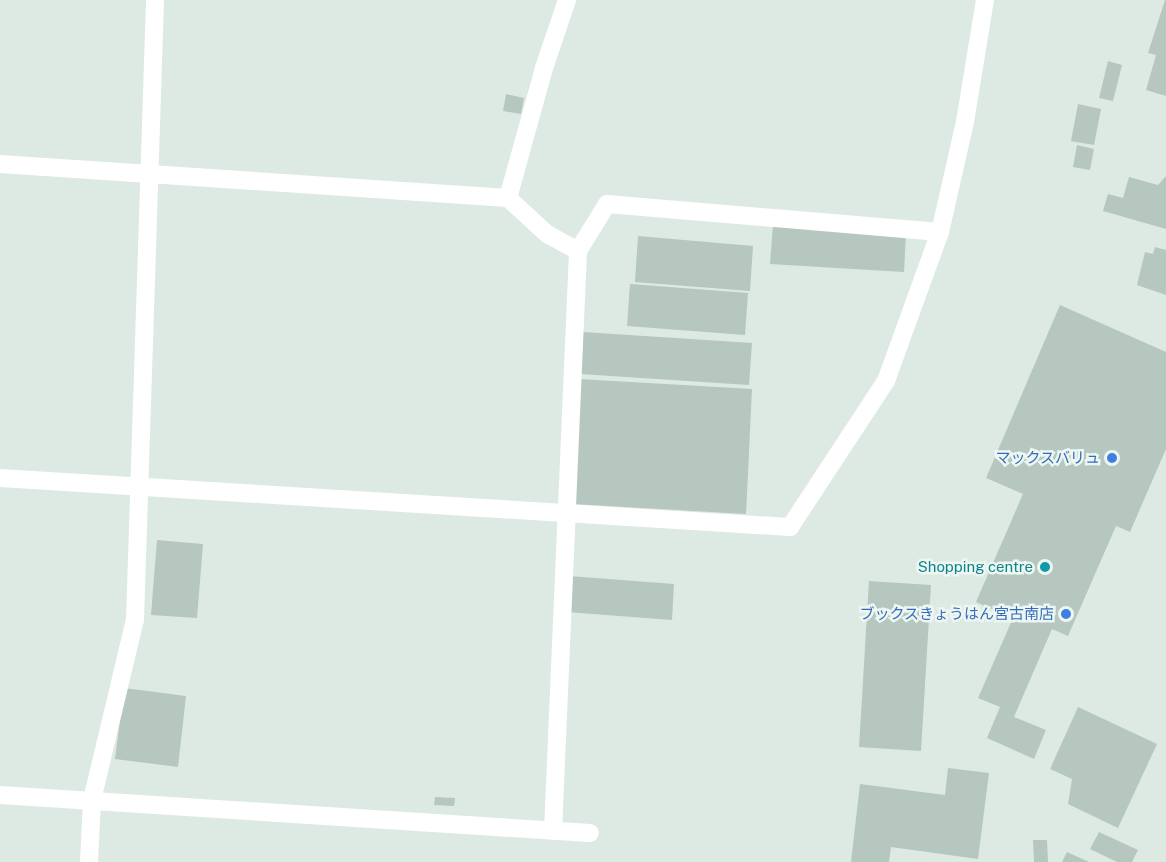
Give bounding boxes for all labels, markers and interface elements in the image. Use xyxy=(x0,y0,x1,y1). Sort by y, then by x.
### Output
place label: マックスバリュ xyxy=(995,449,1100,467)
marker: マックスバリュ xyxy=(1105,451,1119,465)
place label: Shopping centre xyxy=(917,558,1033,576)
marker: Shopping centre xyxy=(1038,560,1052,574)
place label: ブックスきょうはん宮古南店 xyxy=(859,605,1054,623)
marker: ブックスきょうはん宮古南店 xyxy=(1059,607,1073,621)

